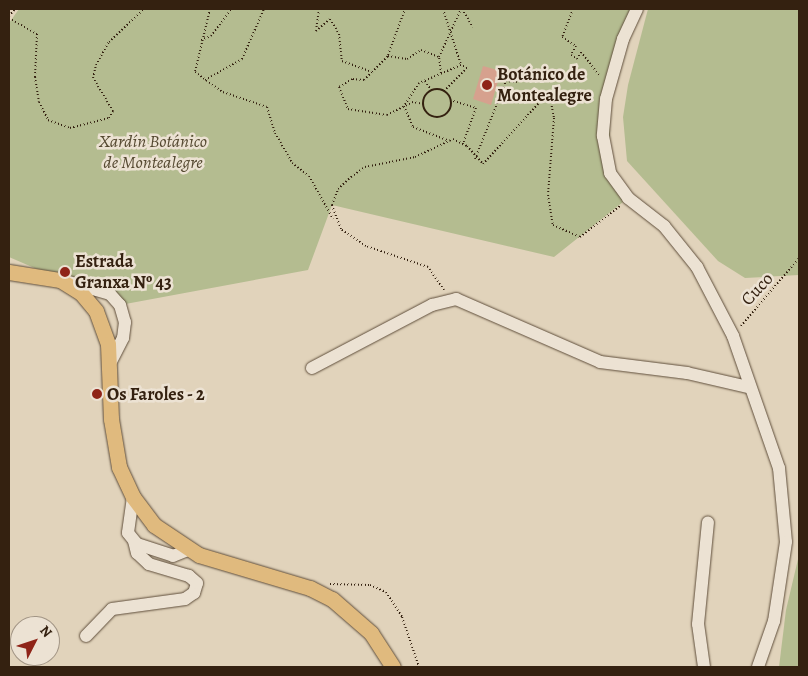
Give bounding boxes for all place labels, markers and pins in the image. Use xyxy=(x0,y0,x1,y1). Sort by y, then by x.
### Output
place label: Botánico de Montealegre xyxy=(497,64,592,106)
marker: Botánico de Montealegre xyxy=(481,79,493,91)
place label: Estrada Granxa Nº 43 xyxy=(75,251,172,294)
marker: Estrada Granxa Nº 43 xyxy=(59,266,71,278)
place label: Os Faroles - 2 xyxy=(107,383,205,405)
marker: Os Faroles - 2 xyxy=(91,388,103,400)

